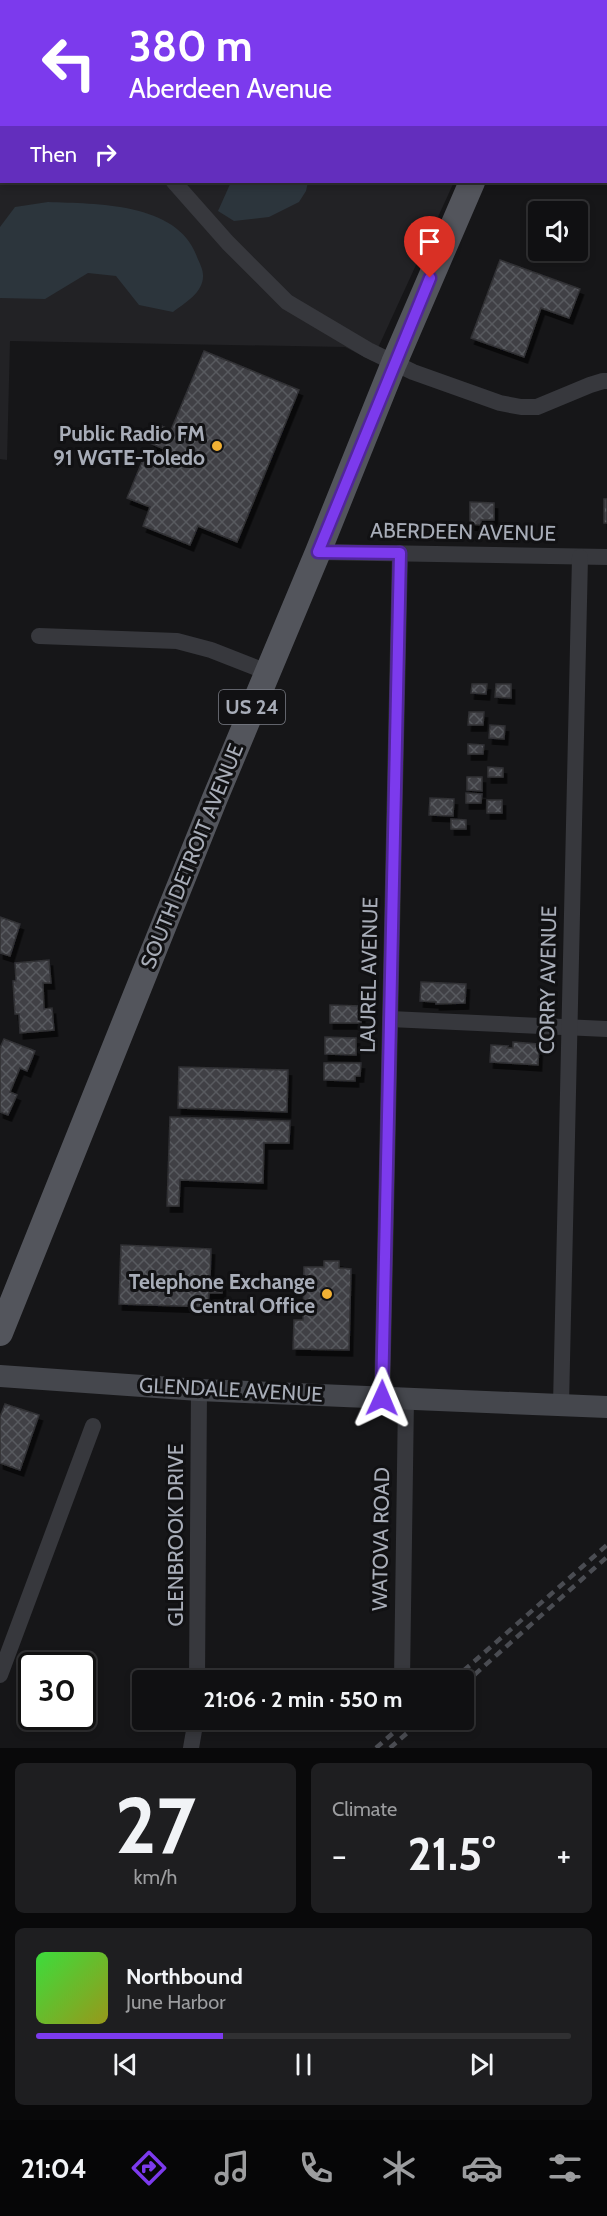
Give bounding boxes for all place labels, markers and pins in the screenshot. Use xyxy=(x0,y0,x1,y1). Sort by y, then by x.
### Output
pin xyxy=(404,216,455,278)
place label: Public Radio FM 91 WGTE-Toledo xyxy=(53,421,205,470)
marker: Public Radio FM 91 WGTE-Toledo xyxy=(210,439,224,453)
place label: Telephone Exchange Central Office xyxy=(129,1269,315,1318)
marker: Telephone Exchange Central Office xyxy=(320,1287,334,1301)

